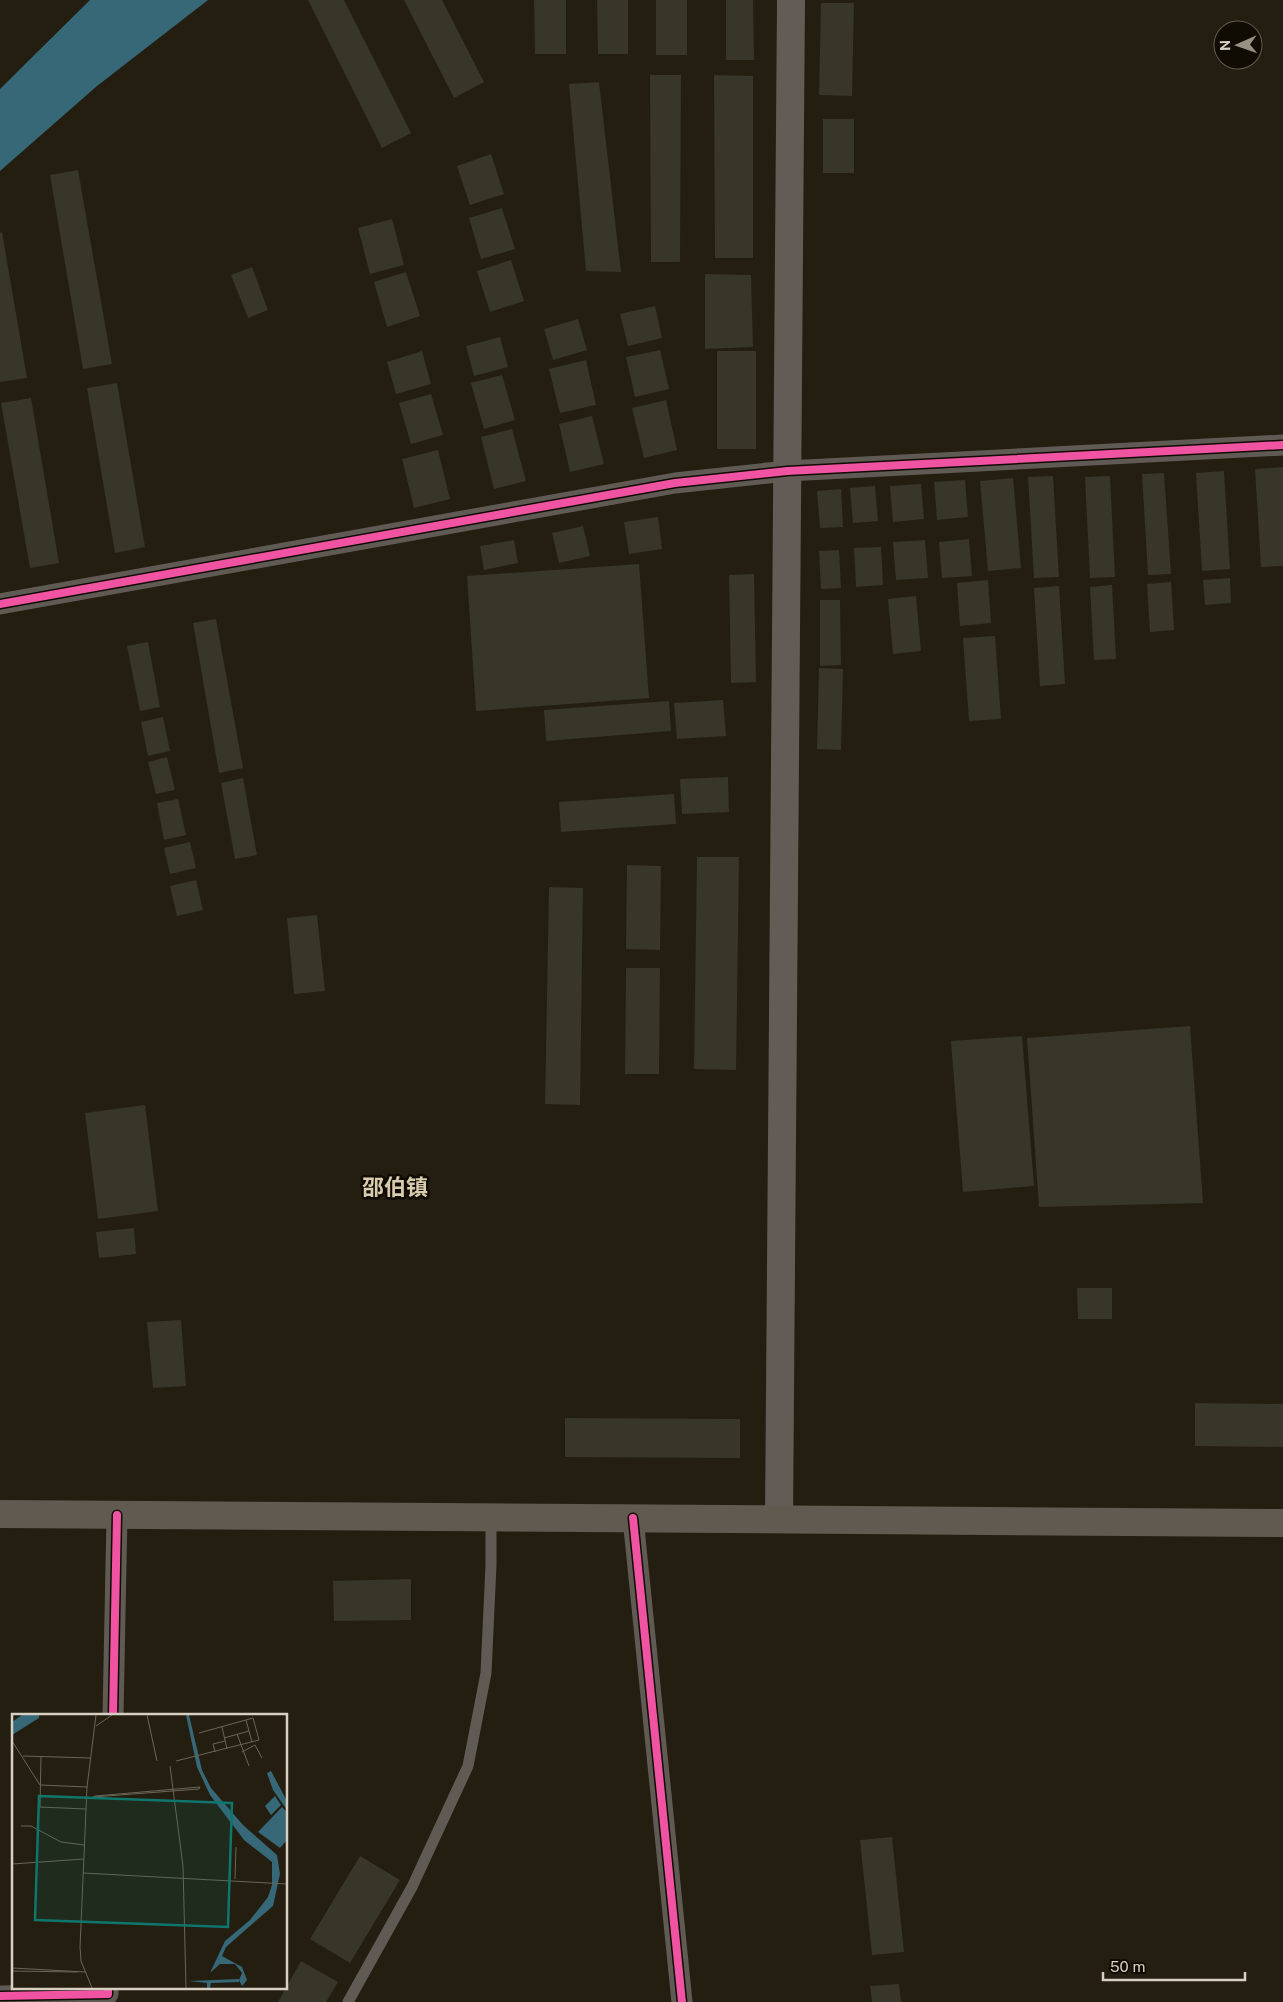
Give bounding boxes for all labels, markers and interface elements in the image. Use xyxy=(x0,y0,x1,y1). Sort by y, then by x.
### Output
north arrow xyxy=(1213,20,1263,70)
text: N xyxy=(1217,40,1233,51)
district label: 邵伯镇 xyxy=(362,1174,428,1200)
inset map xyxy=(12,1714,288,1990)
scale bar xyxy=(1103,1950,1246,1982)
text: 50 m xyxy=(1110,1958,1145,1975)

